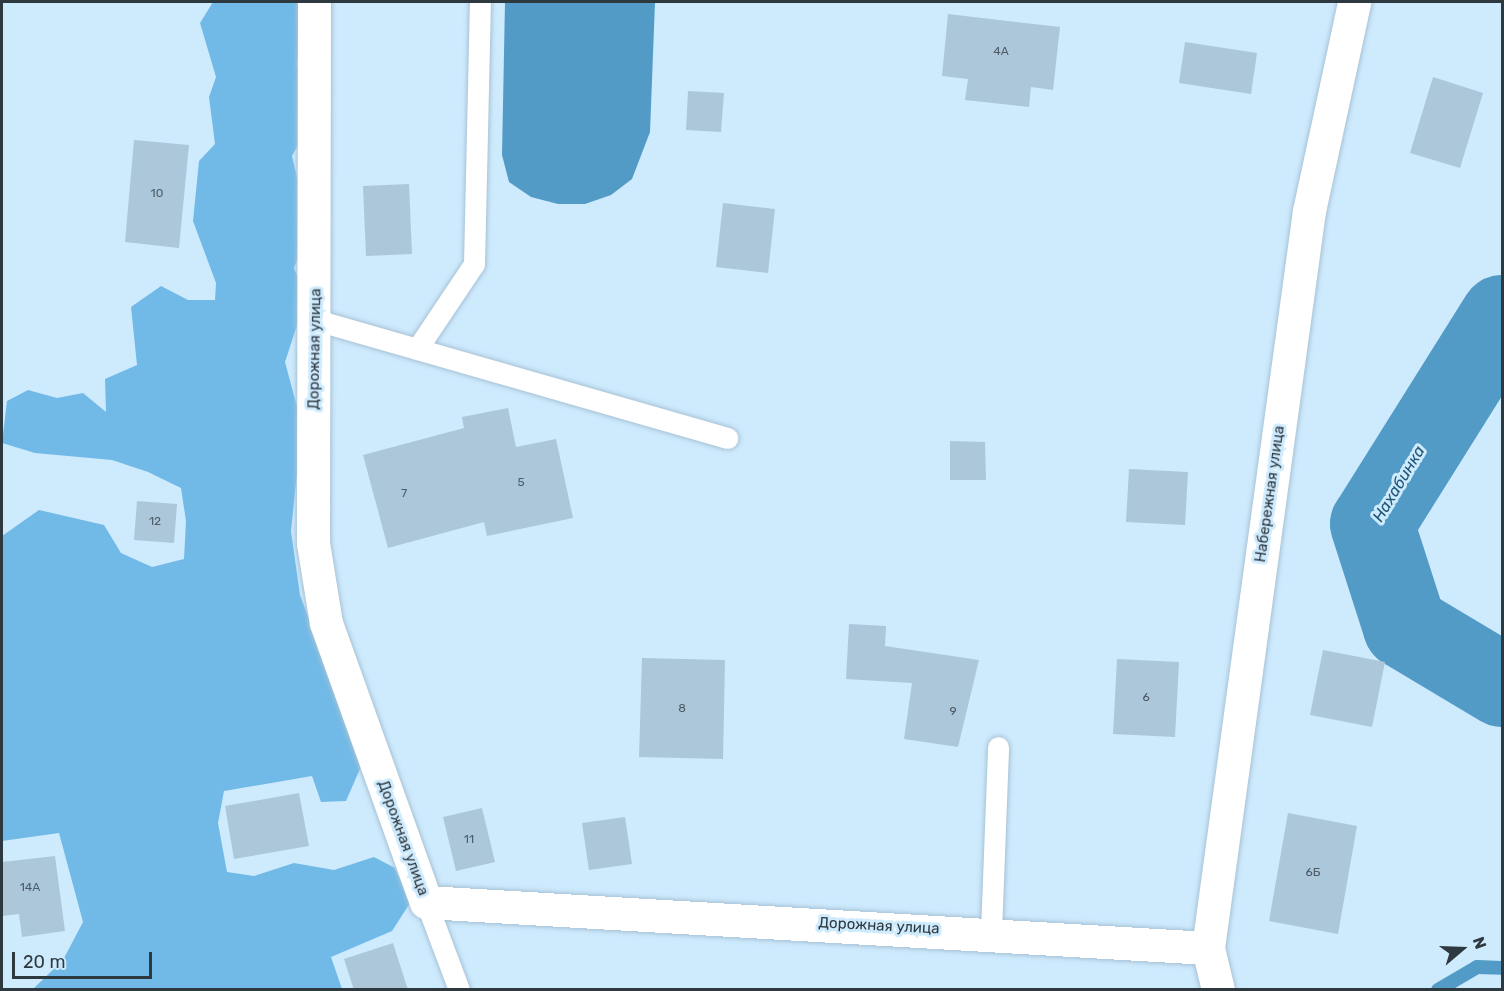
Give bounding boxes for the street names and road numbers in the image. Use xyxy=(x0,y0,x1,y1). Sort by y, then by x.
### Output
street label: Дорожная улица xyxy=(305,288,325,410)
street label: Набережная улица xyxy=(1251,424,1289,564)
street label: Дорожная улица xyxy=(374,778,432,898)
street label: Дорожная улица xyxy=(818,914,940,938)

